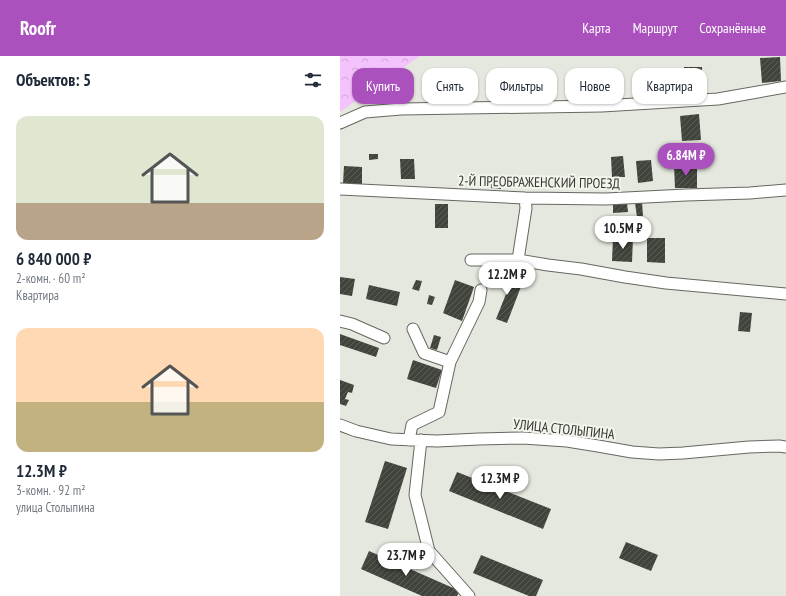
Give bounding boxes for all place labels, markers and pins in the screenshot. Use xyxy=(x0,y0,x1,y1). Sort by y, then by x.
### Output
pin: 6.84M ₽ xyxy=(649,143,723,177)
pin: 10.5M ₽ xyxy=(586,216,660,250)
pin: 12.2M ₽ xyxy=(470,262,544,296)
pin: 12.3M ₽ xyxy=(463,466,537,500)
pin: 23.7M ₽ xyxy=(369,543,443,577)

